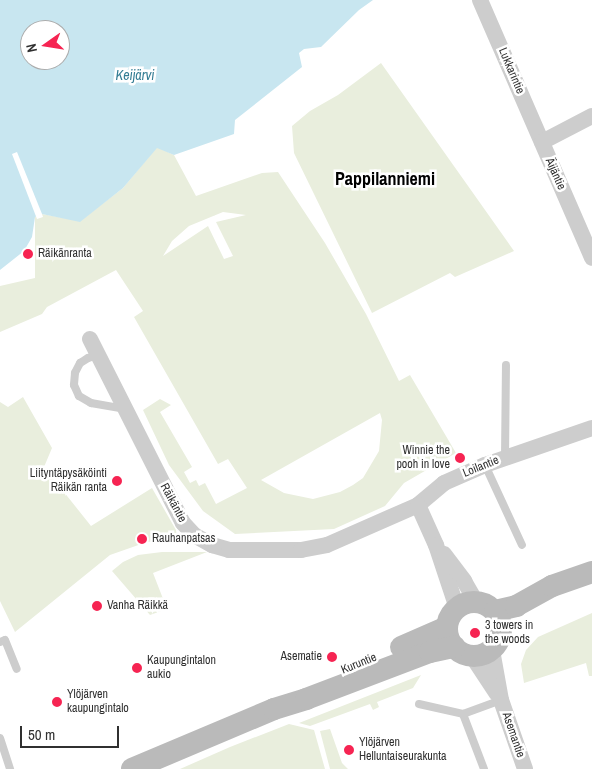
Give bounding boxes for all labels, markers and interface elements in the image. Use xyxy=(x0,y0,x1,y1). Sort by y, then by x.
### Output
north arrow xyxy=(20,20,70,70)
text: N xyxy=(22,42,41,54)
street label: Lukkarintie xyxy=(495,46,527,96)
water label: Keijärvi xyxy=(116,67,154,83)
street label: Äijäntie xyxy=(542,156,568,192)
district label: Pappilanniemi xyxy=(335,168,435,190)
place label: Räikänranta xyxy=(38,247,92,261)
marker: Räikänranta xyxy=(22,248,34,260)
place label: Winnie the pooh in love xyxy=(396,444,450,472)
marker: Winnie the pooh in love xyxy=(454,452,466,464)
street label: Loilantie xyxy=(461,453,501,481)
place label: Liityntäpysäköinti Räikän ranta xyxy=(30,467,107,495)
marker: Liityntäpysäköinti Räikän ranta xyxy=(111,475,123,487)
street label: Räikäntie xyxy=(157,481,189,525)
place label: Rauhanpatsas xyxy=(152,532,215,546)
marker: Rauhanpatsas xyxy=(136,533,148,545)
place label: Vanha Räikkä xyxy=(107,599,168,613)
marker: Vanha Räikkä xyxy=(91,600,103,612)
place label: 3 towers in the woods xyxy=(485,619,533,647)
marker: 3 towers in the woods xyxy=(469,627,481,639)
place label: Asematie xyxy=(280,650,322,664)
street label: Kuruntie xyxy=(339,650,379,678)
marker: Asematie xyxy=(326,651,338,663)
place label: Kaupungintalon aukio xyxy=(147,654,216,682)
marker: Kaupungintalon aukio xyxy=(131,662,143,674)
place label: Ylöjärven kaupungintalo xyxy=(67,688,129,716)
marker: Ylöjärven kaupungintalo xyxy=(51,696,63,708)
street label: Asemantie xyxy=(499,710,527,760)
scale bar xyxy=(22,716,121,748)
text: 50 m xyxy=(28,724,55,745)
place label: Ylöjärven Helluntaiseurakunta xyxy=(359,736,447,764)
marker: Ylöjärven Helluntaiseurakunta xyxy=(343,744,355,756)

